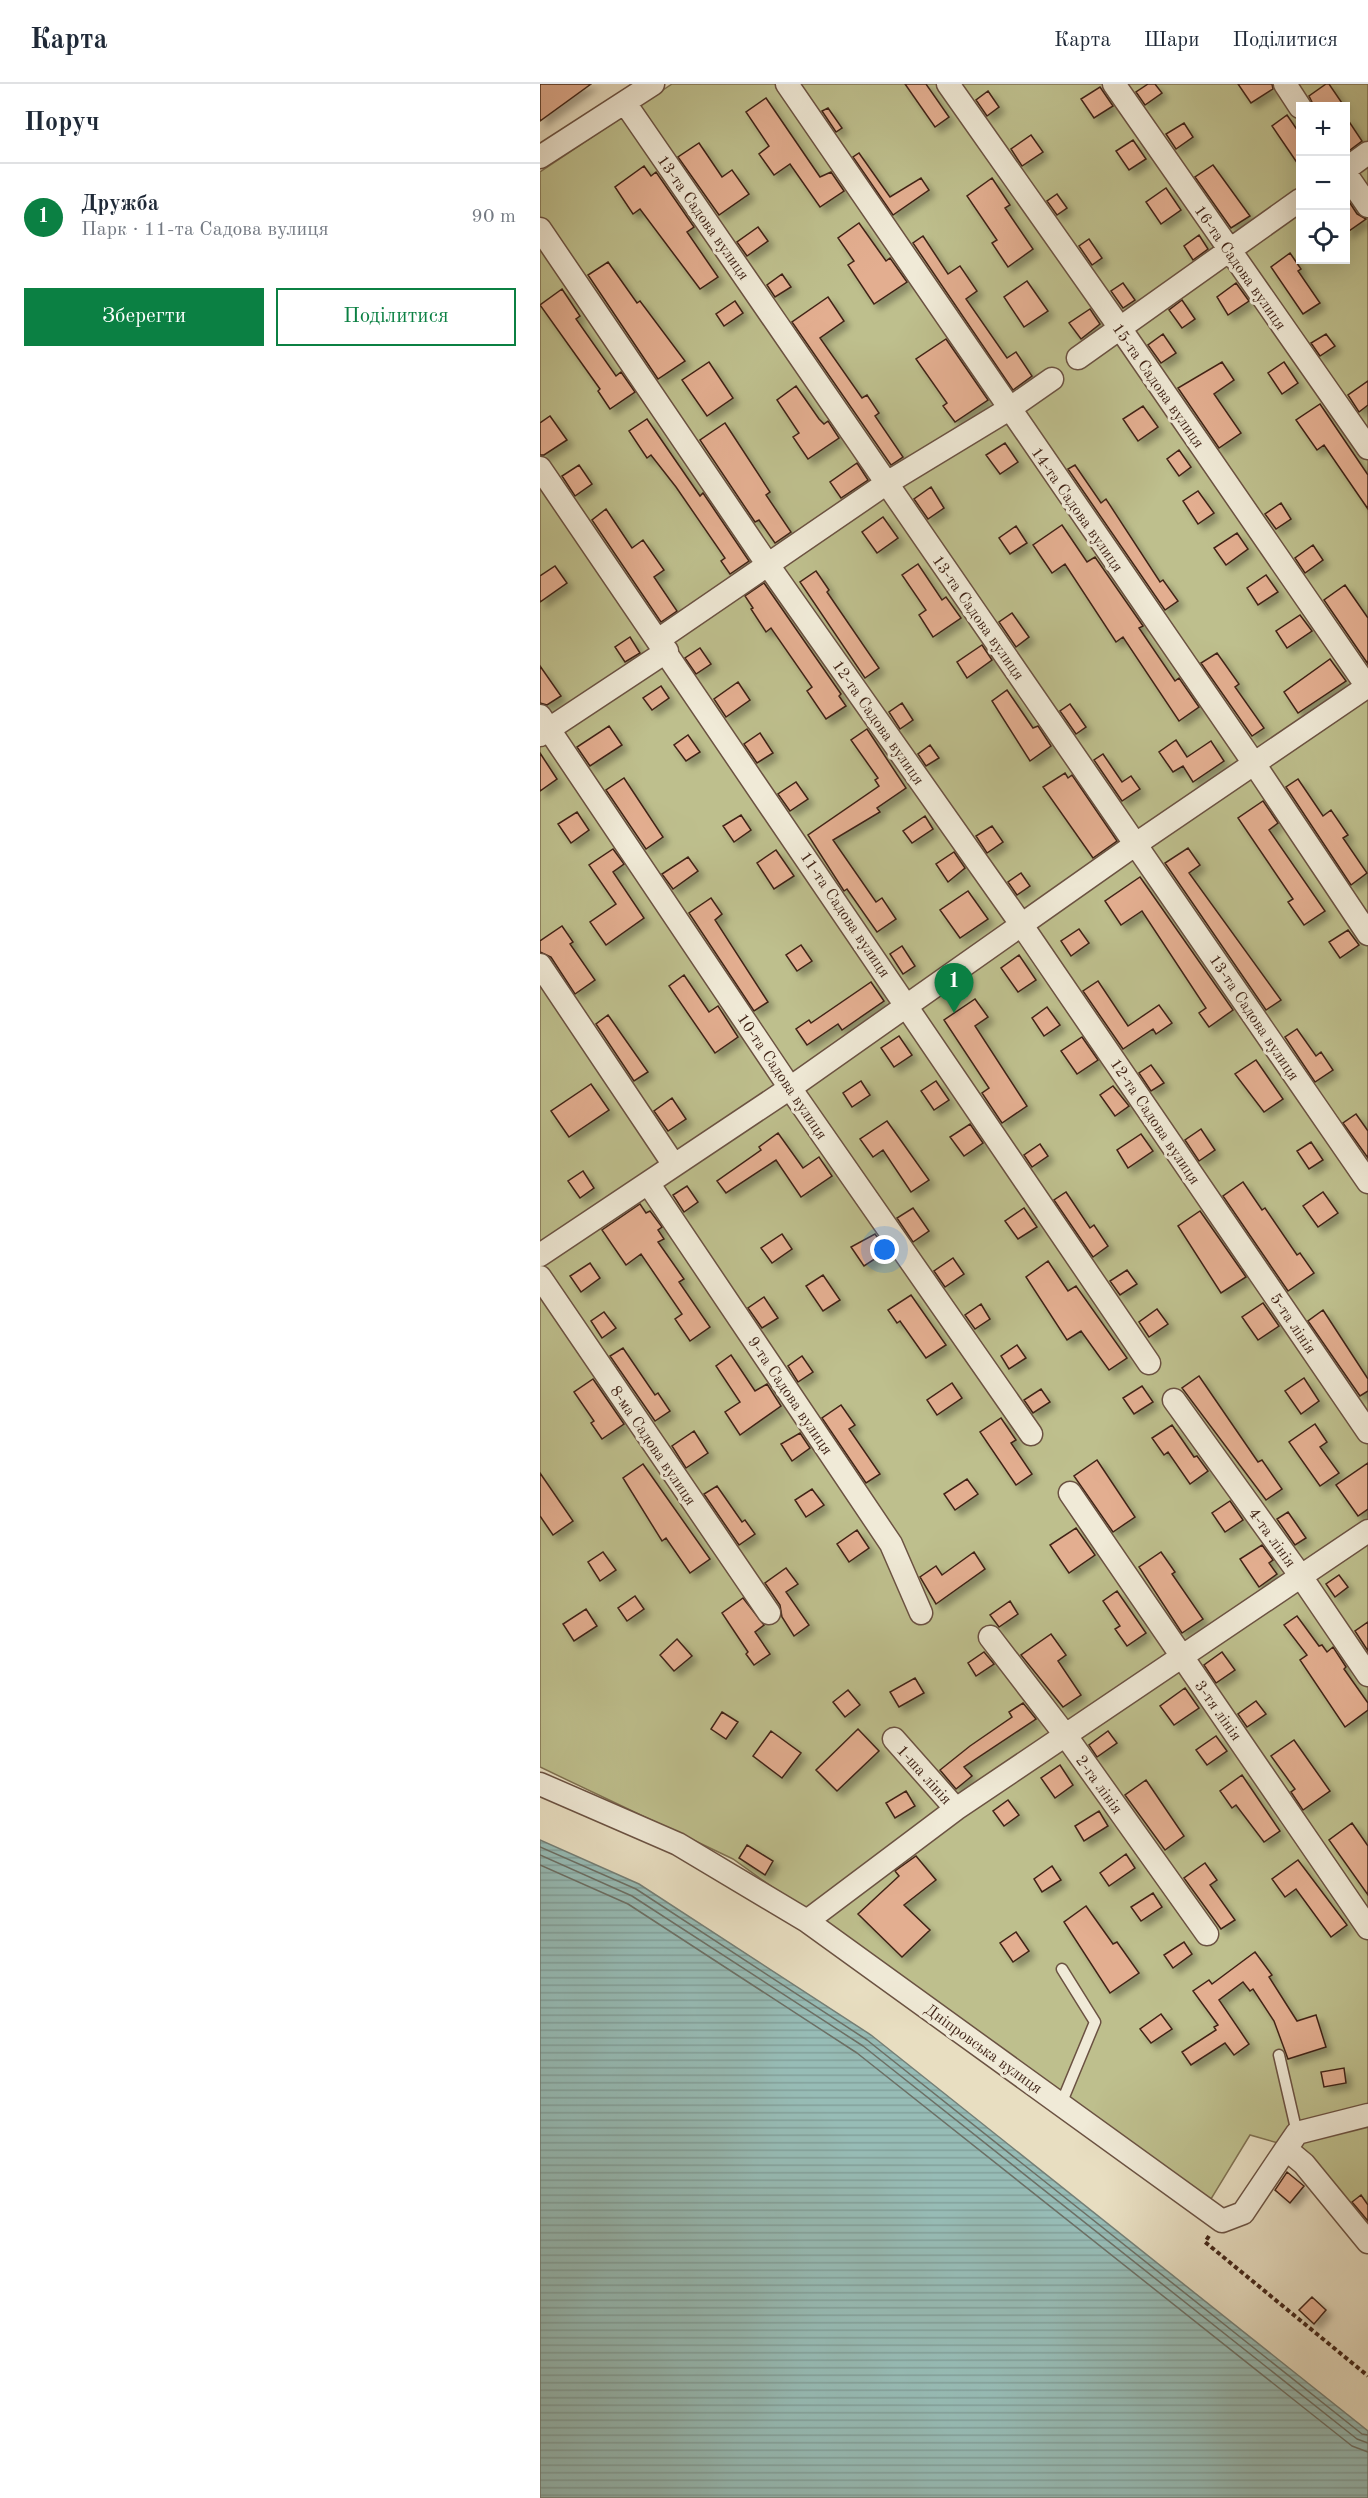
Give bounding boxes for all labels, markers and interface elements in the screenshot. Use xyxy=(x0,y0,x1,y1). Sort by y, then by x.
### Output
text: Карта xyxy=(30,27,108,55)
text: Карта xyxy=(1054,30,1111,51)
text: Шари xyxy=(1144,30,1199,51)
text: Поділитися xyxy=(1232,30,1338,51)
map controls xyxy=(1296,102,1350,264)
button: + xyxy=(1296,102,1350,156)
text: Поруч xyxy=(24,110,100,136)
street label: 13-та Садова вулиця xyxy=(653,153,751,283)
button: − xyxy=(1296,156,1350,210)
text: Дружба xyxy=(81,193,159,215)
street label: 16-та Садова вулиця xyxy=(1190,203,1288,333)
text: 1 xyxy=(38,207,49,227)
text: 90 m xyxy=(471,207,516,227)
button: locate xyxy=(1296,210,1350,264)
text: Парк · 11-та Садова вулиця xyxy=(81,220,329,240)
button: Зберегти xyxy=(24,288,264,346)
button: Поділитися xyxy=(276,288,516,346)
street label: 15-та Садова вулиця xyxy=(1108,321,1206,451)
street label: 14-та Садова вулиця xyxy=(1027,445,1125,575)
street label: 13-та Садова вулиця xyxy=(928,553,1026,683)
street label: 12-та Садова вулиця xyxy=(828,658,926,788)
street label: 11-та Садова вулиця xyxy=(796,849,892,981)
street label: 13-та Садова вулиця xyxy=(1205,952,1301,1084)
pin: 1 xyxy=(934,964,974,1013)
street label: 10-та Садова вулиця xyxy=(733,1011,829,1143)
street label: 12-та Садова вулиця xyxy=(1106,1056,1202,1188)
your location xyxy=(870,1235,899,1264)
street label: 5-та лінія xyxy=(1266,1291,1318,1357)
street label: 9-та Садова вулиця xyxy=(744,1334,835,1458)
street label: 8-ма Садова вулиця xyxy=(606,1383,698,1509)
street label: 4-та лінія xyxy=(1245,1506,1298,1571)
street label: 3-тя лінія xyxy=(1191,1678,1244,1744)
street label: 1-ша лінія xyxy=(893,1743,954,1808)
street label: 2-га лінія xyxy=(1072,1753,1125,1817)
street label: Дніпровська вулиця xyxy=(921,2002,1044,2097)

